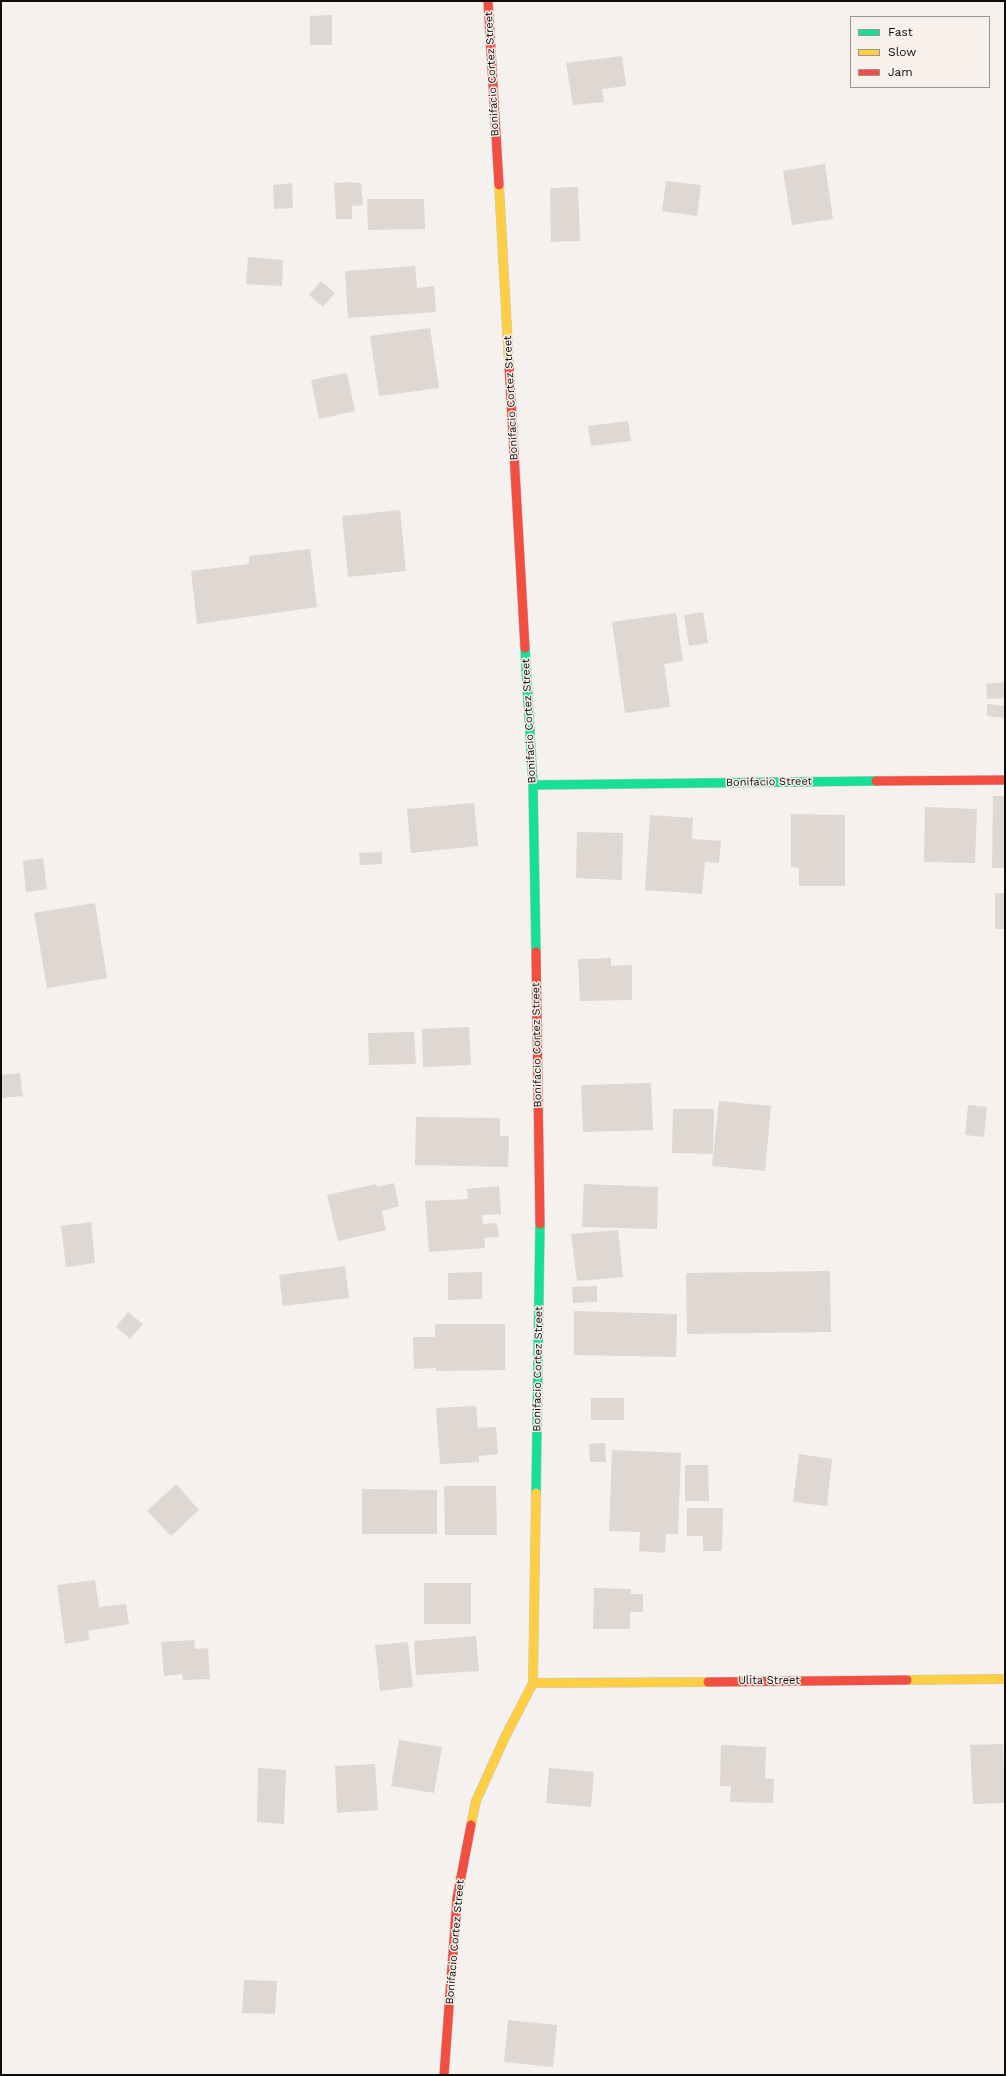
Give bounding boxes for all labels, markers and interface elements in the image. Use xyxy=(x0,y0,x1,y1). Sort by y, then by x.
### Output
street label: Bonifacio Cortez Street xyxy=(482,11,502,137)
legend xyxy=(850,16,990,88)
text: Fast xyxy=(888,25,913,39)
text: Slow xyxy=(888,45,916,59)
text: Jam xyxy=(888,65,913,79)
street label: Bonifacio Cortez Street xyxy=(501,335,521,461)
street label: Bonifacio Cortez Street xyxy=(519,658,539,784)
street label: Bonifacio Street xyxy=(726,775,812,789)
street label: Bonifacio Cortez Street xyxy=(529,982,545,1108)
street label: Bonifacio Cortez Street xyxy=(530,1306,546,1432)
street label: Ulita Street xyxy=(738,1674,800,1688)
street label: Bonifacio Cortez Street xyxy=(443,1879,467,2005)

